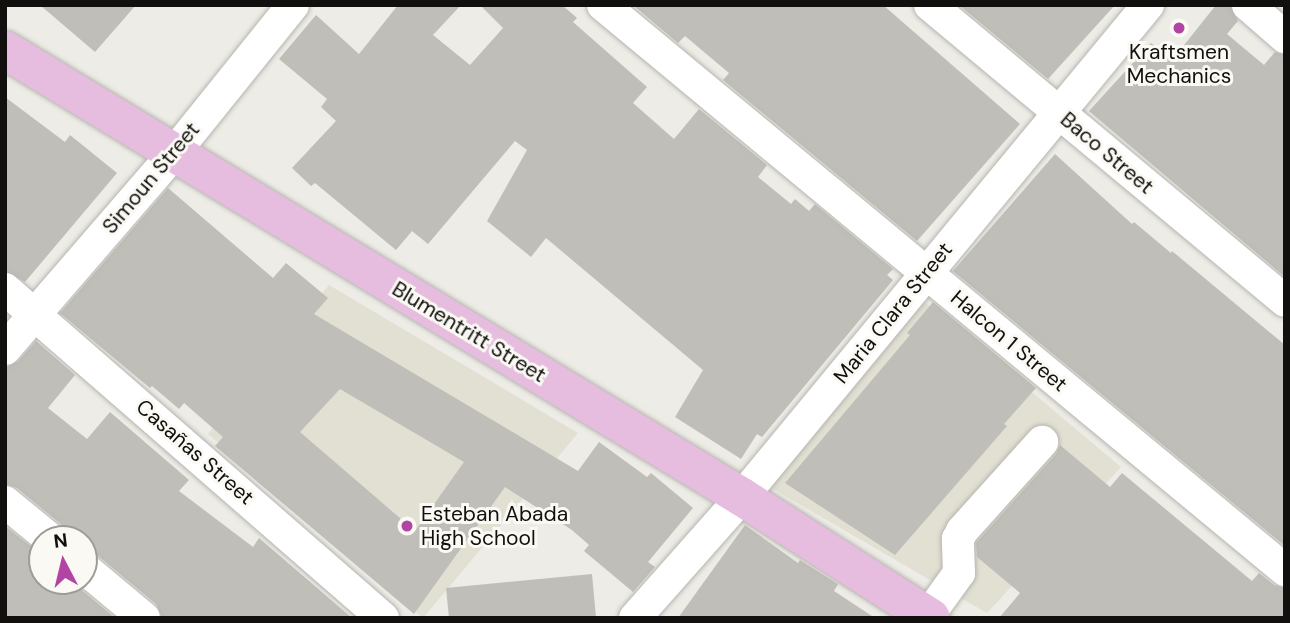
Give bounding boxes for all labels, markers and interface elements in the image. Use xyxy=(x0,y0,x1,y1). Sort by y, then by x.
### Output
marker: Kraftsmen Mechanics xyxy=(1171,20,1187,36)
place label: Kraftsmen Mechanics xyxy=(1127,39,1231,89)
street label: Baco Street xyxy=(1055,107,1159,199)
street label: Simoun Street xyxy=(97,117,205,239)
street label: Maria Clara Street xyxy=(828,237,958,389)
street label: Blumentritt Street xyxy=(388,276,550,388)
street label: Halcon 1 Street xyxy=(946,285,1072,397)
street label: Casañas Street xyxy=(131,394,259,510)
place label: Esteban Abada High School xyxy=(421,501,568,551)
marker: Esteban Abada High School xyxy=(399,518,415,534)
north arrow xyxy=(28,525,98,595)
text: N xyxy=(52,527,69,554)

